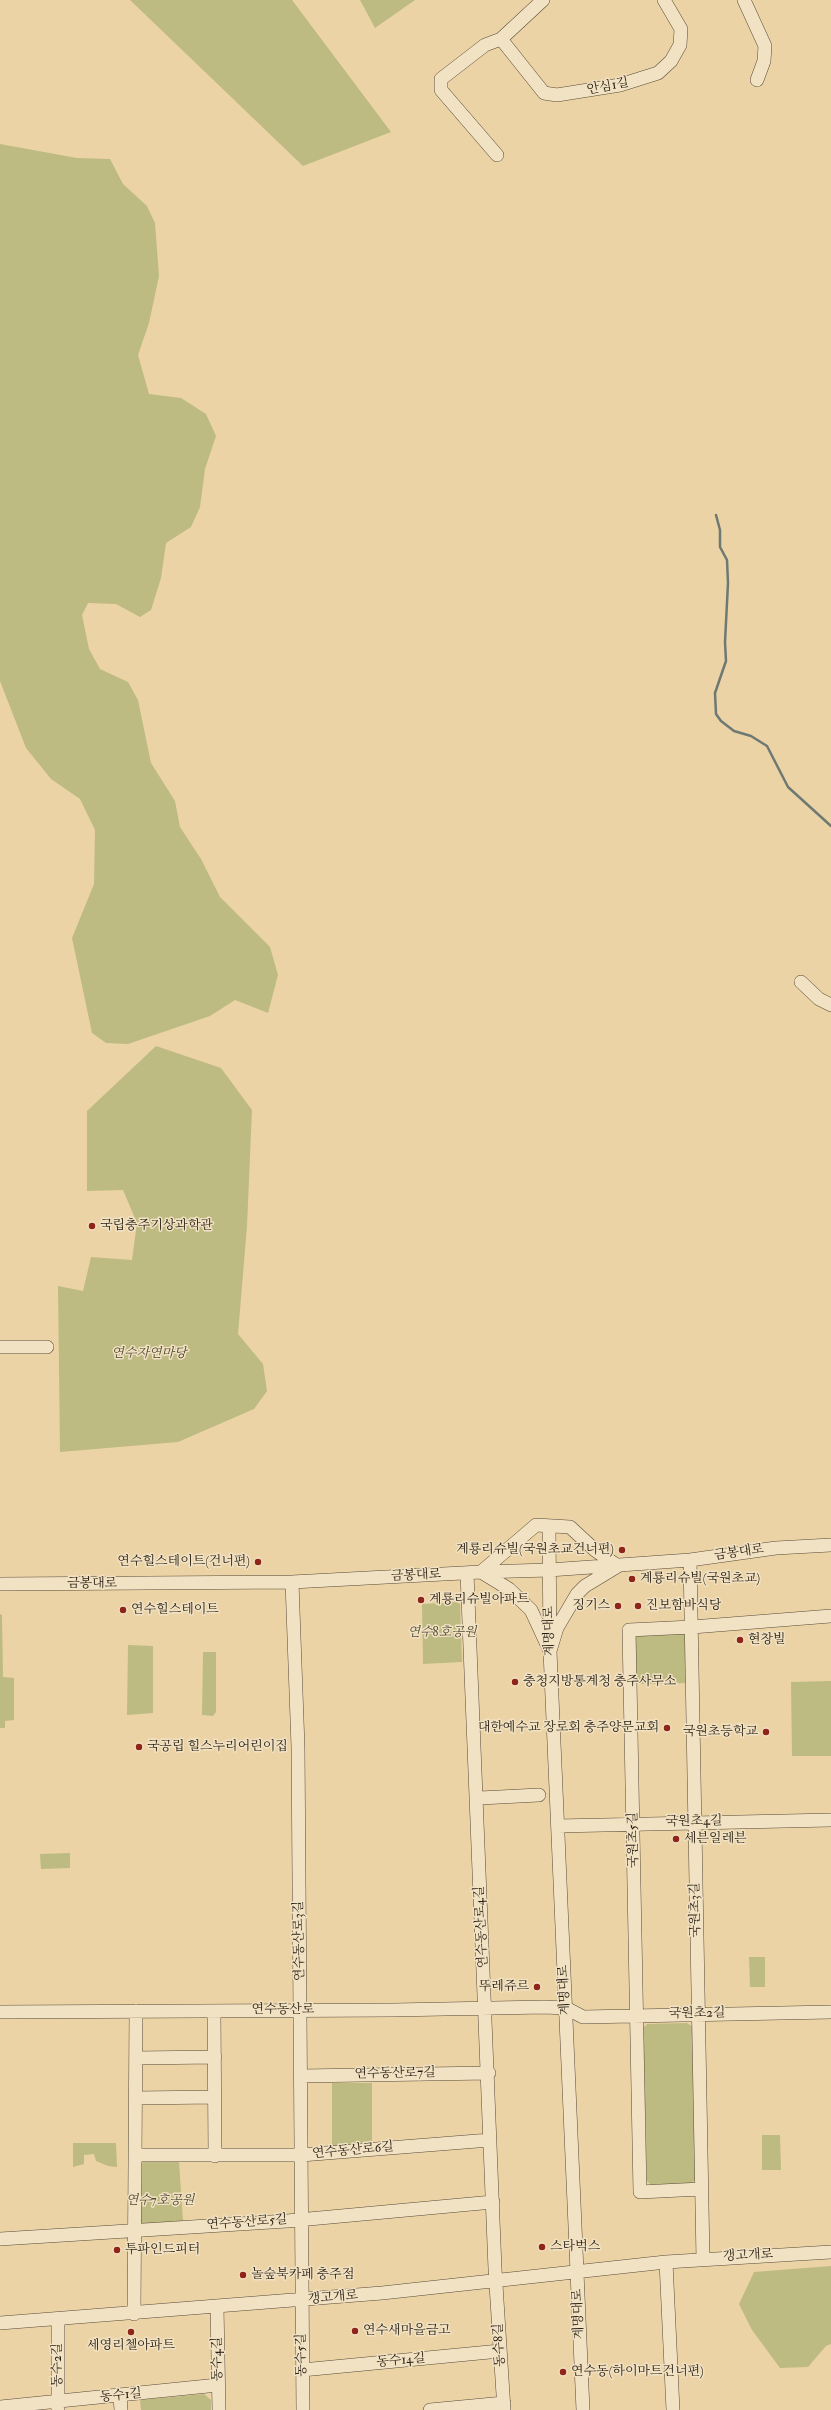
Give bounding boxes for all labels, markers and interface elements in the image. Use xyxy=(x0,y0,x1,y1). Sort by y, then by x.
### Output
street label: 안심1길 xyxy=(586,75,630,99)
place label: 국립충주기상과학관 xyxy=(100,1218,213,1234)
marker: 국립충주기상과학관 xyxy=(87,1221,97,1231)
park label: 연수자연마당 xyxy=(111,1346,187,1362)
place label: 계룡리슈빌(국원초교건너편) xyxy=(456,1542,614,1558)
street label: 금봉대로 xyxy=(713,1542,765,1564)
marker: 계룡리슈빌(국원초교건너편) xyxy=(617,1545,627,1555)
place label: 연수힐스테이트(건너편) xyxy=(117,1554,250,1570)
marker: 연수힐스테이트(건너편) xyxy=(253,1557,263,1567)
street label: 금봉대로 xyxy=(391,1567,441,1585)
place label: 계룡리슈빌(국원초교) xyxy=(640,1571,760,1587)
marker: 계룡리슈빌(국원초교) xyxy=(627,1574,637,1584)
street label: 금봉대로 xyxy=(67,1576,117,1592)
place label: 계룡리슈빌아파트 xyxy=(429,1592,529,1608)
marker: 계룡리슈빌아파트 xyxy=(416,1595,426,1605)
place label: 징기스 xyxy=(572,1598,610,1614)
place label: 진보함바식당 xyxy=(646,1598,721,1614)
marker: 징기스 xyxy=(613,1601,623,1611)
marker: 진보함바식당 xyxy=(633,1601,643,1611)
place label: 연수힐스테이트 xyxy=(131,1602,219,1618)
marker: 연수힐스테이트 xyxy=(118,1605,128,1615)
street label: 계명대로 xyxy=(542,1606,558,1656)
park label: 연수8호공원 xyxy=(408,1625,476,1641)
place label: 현창빌 xyxy=(748,1632,786,1648)
marker: 현창빌 xyxy=(735,1635,745,1645)
place label: 충청지방통계청 충주사무소 xyxy=(523,1674,676,1690)
marker: 충청지방통계청 충주사무소 xyxy=(510,1677,520,1687)
place label: 대한예수교 장로회 충주양문교회 xyxy=(478,1720,659,1736)
marker: 대한예수교 장로회 충주양문교회 xyxy=(662,1723,672,1733)
place label: 국원초등학교 xyxy=(683,1724,758,1740)
marker: 국원초등학교 xyxy=(761,1727,771,1737)
place label: 국공립 힐스누리어린이집 xyxy=(147,1739,288,1755)
marker: 국공립 힐스누리어린이집 xyxy=(134,1742,144,1752)
street label: 국원초5길 xyxy=(626,1812,642,1868)
street label: 국원초4길 xyxy=(665,1814,723,1830)
place label: 세븐일레븐 xyxy=(684,1831,747,1847)
marker: 세븐일레븐 xyxy=(671,1834,681,1844)
street label: 국원초3길 xyxy=(688,1882,704,1938)
street label: 연수동산로4길 xyxy=(472,1885,492,1969)
street label: 연수동산로3길 xyxy=(292,1901,308,1981)
street label: 계명대로 xyxy=(556,1965,574,2015)
place label: 뚜레쥬르 xyxy=(479,1979,529,1995)
marker: 뚜레쥬르 xyxy=(532,1982,542,1992)
street label: 연수동산로 xyxy=(252,2002,314,2018)
street label: 국원초2길 xyxy=(668,2006,726,2022)
street label: 연수동산로7길 xyxy=(354,2065,436,2083)
street label: 연수동산로6길 xyxy=(312,2140,394,2162)
park label: 연수7호공원 xyxy=(126,2193,194,2209)
street label: 연수동산로5길 xyxy=(206,2212,288,2234)
place label: 스타벅스 xyxy=(550,2239,600,2255)
place label: 투파인드피터 xyxy=(125,2242,200,2258)
marker: 스타벅스 xyxy=(537,2242,547,2252)
marker: 투파인드피터 xyxy=(112,2245,122,2255)
street label: 갱고개로 xyxy=(723,2247,773,2265)
place label: 놀숲북카페 충주점 xyxy=(251,2267,354,2283)
marker: 놀숲북카페 충주점 xyxy=(238,2270,248,2280)
street label: 갱고개로 xyxy=(307,2288,359,2308)
street label: 계명대로 xyxy=(570,2289,588,2339)
place label: 연수새마을금고 xyxy=(363,2323,451,2339)
street label: 동수8길 xyxy=(491,2323,509,2367)
marker: 연수새마을금고 xyxy=(350,2326,360,2336)
marker: 세영리첼아파트 xyxy=(126,2327,136,2337)
street label: 동수5길 xyxy=(294,2333,310,2377)
street label: 동수4길 xyxy=(210,2337,226,2381)
place label: 세영리첼아파트 xyxy=(87,2338,175,2354)
street label: 동수2길 xyxy=(50,2343,66,2387)
street label: 동수14길 xyxy=(376,2351,426,2371)
place label: 연수동(하이마트건너편) xyxy=(571,2364,704,2380)
marker: 연수동(하이마트건너편) xyxy=(558,2367,568,2377)
street label: 동수1길 xyxy=(99,2386,143,2406)

